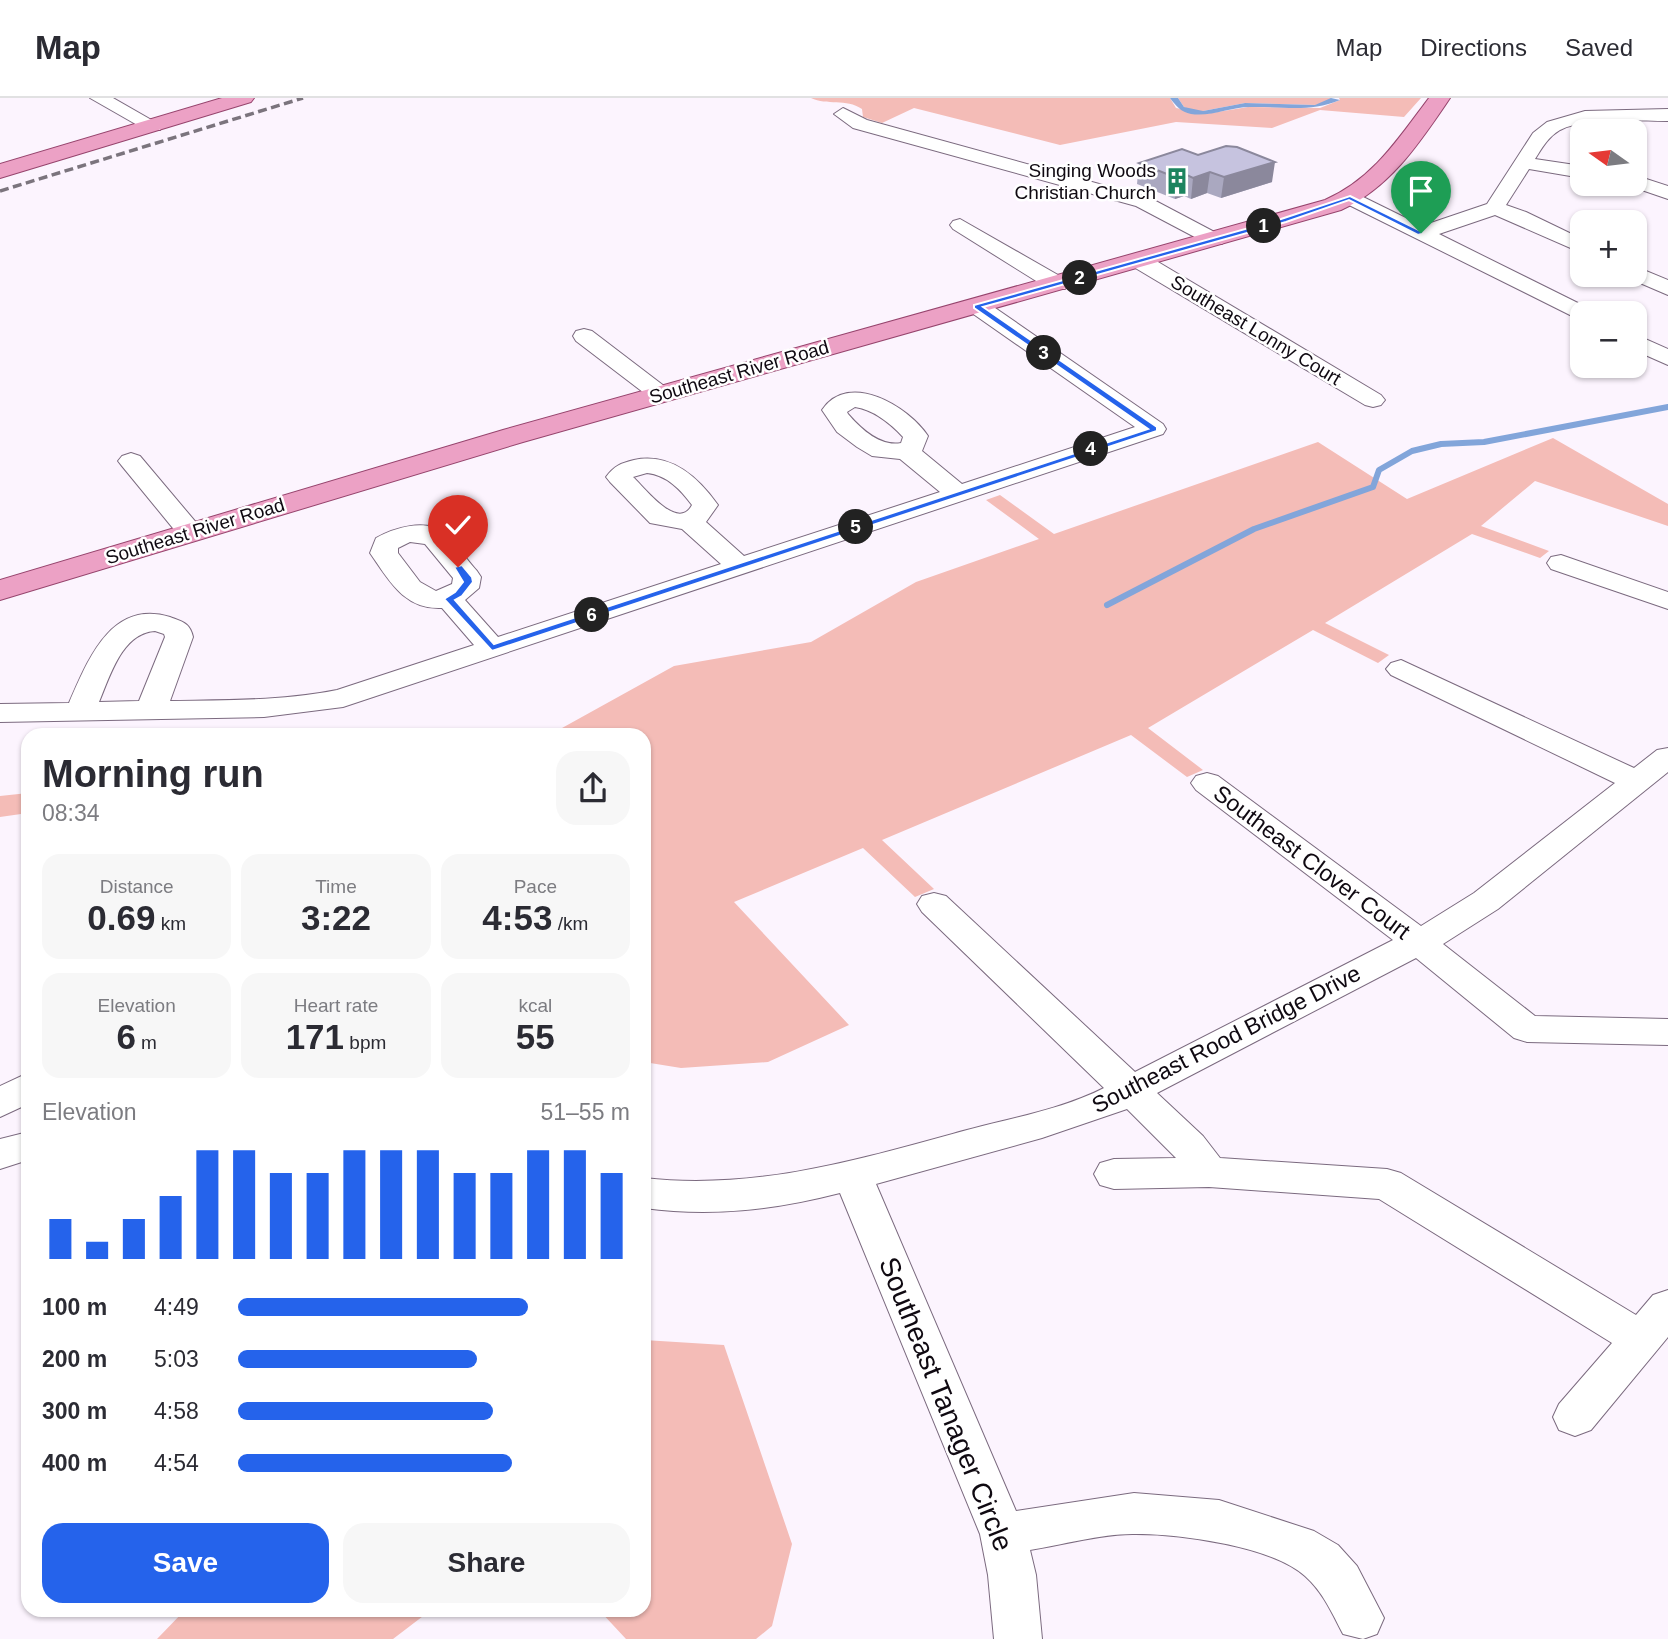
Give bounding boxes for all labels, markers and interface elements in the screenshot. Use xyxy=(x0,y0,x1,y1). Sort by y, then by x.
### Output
text: Map xyxy=(35,29,101,66)
text: Map xyxy=(1336,34,1382,61)
text: Directions xyxy=(1420,34,1527,61)
text: Saved xyxy=(1565,34,1633,61)
north arrow xyxy=(1570,119,1647,196)
map controls xyxy=(1570,119,1647,378)
place label: Singing Woods Christian Church xyxy=(1015,160,1156,203)
pin xyxy=(1391,161,1451,233)
building icon: Singing Woods Christian Church xyxy=(1162,166,1192,196)
icon: arrive xyxy=(1402,172,1440,210)
pin: 1 xyxy=(1246,208,1282,244)
button: + xyxy=(1570,210,1647,287)
text: 1 xyxy=(1258,215,1269,236)
pin: 2 xyxy=(1062,260,1098,296)
text: 2 xyxy=(1074,267,1085,288)
street label: Southeast Lonny Court xyxy=(1167,271,1345,389)
button: − xyxy=(1570,301,1647,378)
street label: Southeast River Road xyxy=(647,336,831,408)
pin: 3 xyxy=(1026,336,1062,370)
text: 3 xyxy=(1038,342,1049,363)
pin: 4 xyxy=(1074,432,1108,466)
text: 4 xyxy=(1085,438,1096,459)
street label: Southeast River Road xyxy=(103,494,287,568)
pin xyxy=(428,495,488,567)
icon: check xyxy=(439,506,477,544)
pin: 5 xyxy=(838,510,874,544)
text: 5 xyxy=(850,516,861,537)
pin: 6 xyxy=(574,598,610,632)
text: 6 xyxy=(586,604,597,625)
button: share xyxy=(556,751,630,825)
text: Morning run xyxy=(42,753,264,795)
street label: Southeast Clover Court xyxy=(1209,780,1416,945)
text: 08:34 xyxy=(42,800,100,826)
text: Distance xyxy=(100,876,174,897)
text: Time xyxy=(315,876,357,897)
text: Pace xyxy=(514,876,557,897)
text: 0.69 xyxy=(87,898,155,937)
text: 3:22 xyxy=(301,898,371,937)
text: 4:53 xyxy=(482,898,552,937)
text: km xyxy=(155,913,186,934)
text: /km xyxy=(552,913,588,934)
street label: Southeast Rood Bridge Drive xyxy=(1087,960,1365,1118)
text: Elevation xyxy=(98,995,176,1016)
text: Heart rate xyxy=(294,995,378,1016)
text: kcal xyxy=(518,995,552,1016)
text: 6 xyxy=(116,1017,136,1056)
text: 171 xyxy=(286,1017,344,1056)
text: 55 xyxy=(516,1017,555,1056)
text: m xyxy=(136,1032,157,1053)
text: bpm xyxy=(344,1032,386,1053)
text: Elevation xyxy=(42,1099,137,1125)
text: 51–55 m xyxy=(540,1099,630,1125)
street label: Southeast Tanager Circle xyxy=(873,1253,1019,1555)
text: 100 m xyxy=(42,1294,107,1320)
text: 4:49 xyxy=(154,1294,199,1320)
text: 200 m xyxy=(42,1346,107,1372)
text: 5:03 xyxy=(154,1346,199,1372)
text: 300 m xyxy=(42,1398,107,1424)
text: 4:58 xyxy=(154,1398,199,1424)
text: 400 m xyxy=(42,1450,107,1476)
text: 4:54 xyxy=(154,1450,199,1476)
button: Save xyxy=(42,1523,329,1603)
button: Share xyxy=(343,1523,630,1603)

